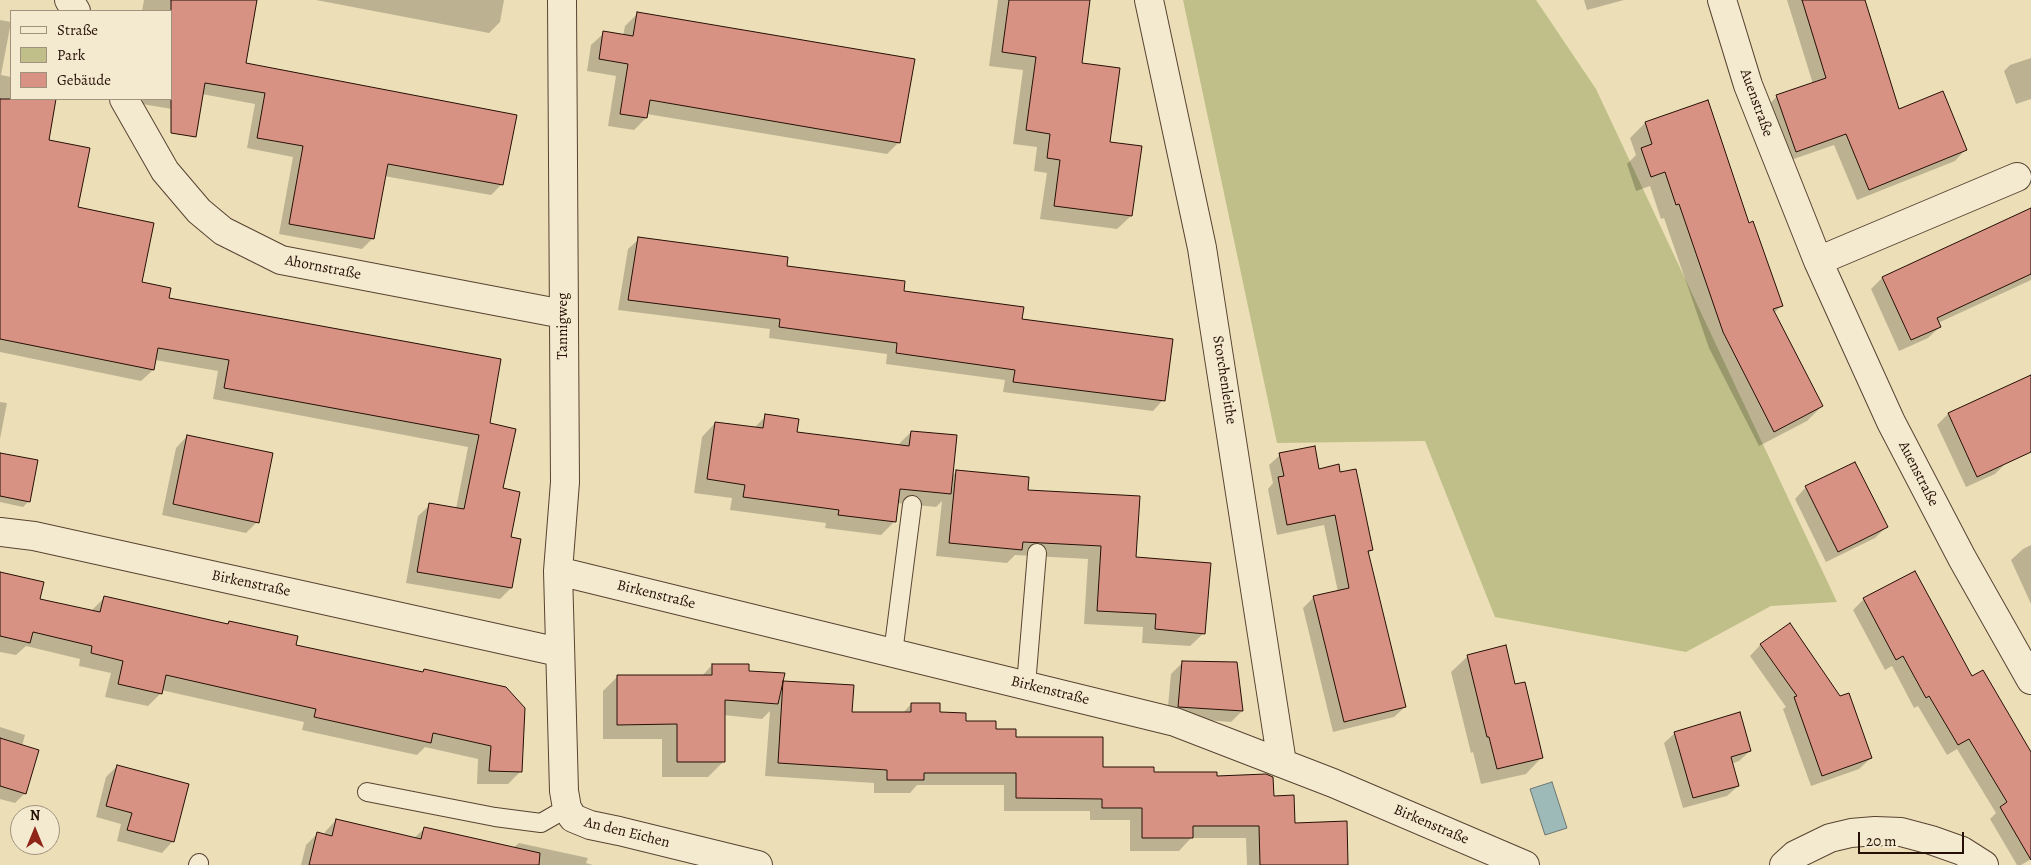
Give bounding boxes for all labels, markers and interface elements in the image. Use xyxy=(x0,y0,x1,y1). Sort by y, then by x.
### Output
legend xyxy=(10,10,172,100)
text: Straße xyxy=(57,20,98,40)
text: Park xyxy=(57,45,85,65)
street label: Auenstraße xyxy=(1735,67,1777,139)
text: Gebäude xyxy=(57,70,111,90)
street label: Ahornstraße xyxy=(283,252,363,284)
street label: Tannigweg xyxy=(554,292,572,360)
street label: Storchenleithe xyxy=(1208,334,1240,426)
street label: Auenstraße xyxy=(1894,438,1942,510)
street label: Birkenstraße xyxy=(210,567,292,601)
street label: Birkenstraße xyxy=(615,577,697,613)
street label: Birkenstraße xyxy=(1009,673,1091,709)
street label: Birkenstraße xyxy=(1391,801,1471,849)
north arrow xyxy=(10,805,60,855)
text: N xyxy=(30,806,40,825)
street label: An den Eichen xyxy=(582,814,672,852)
scale bar xyxy=(1861,822,1967,854)
text: 20 m xyxy=(1866,831,1897,851)

